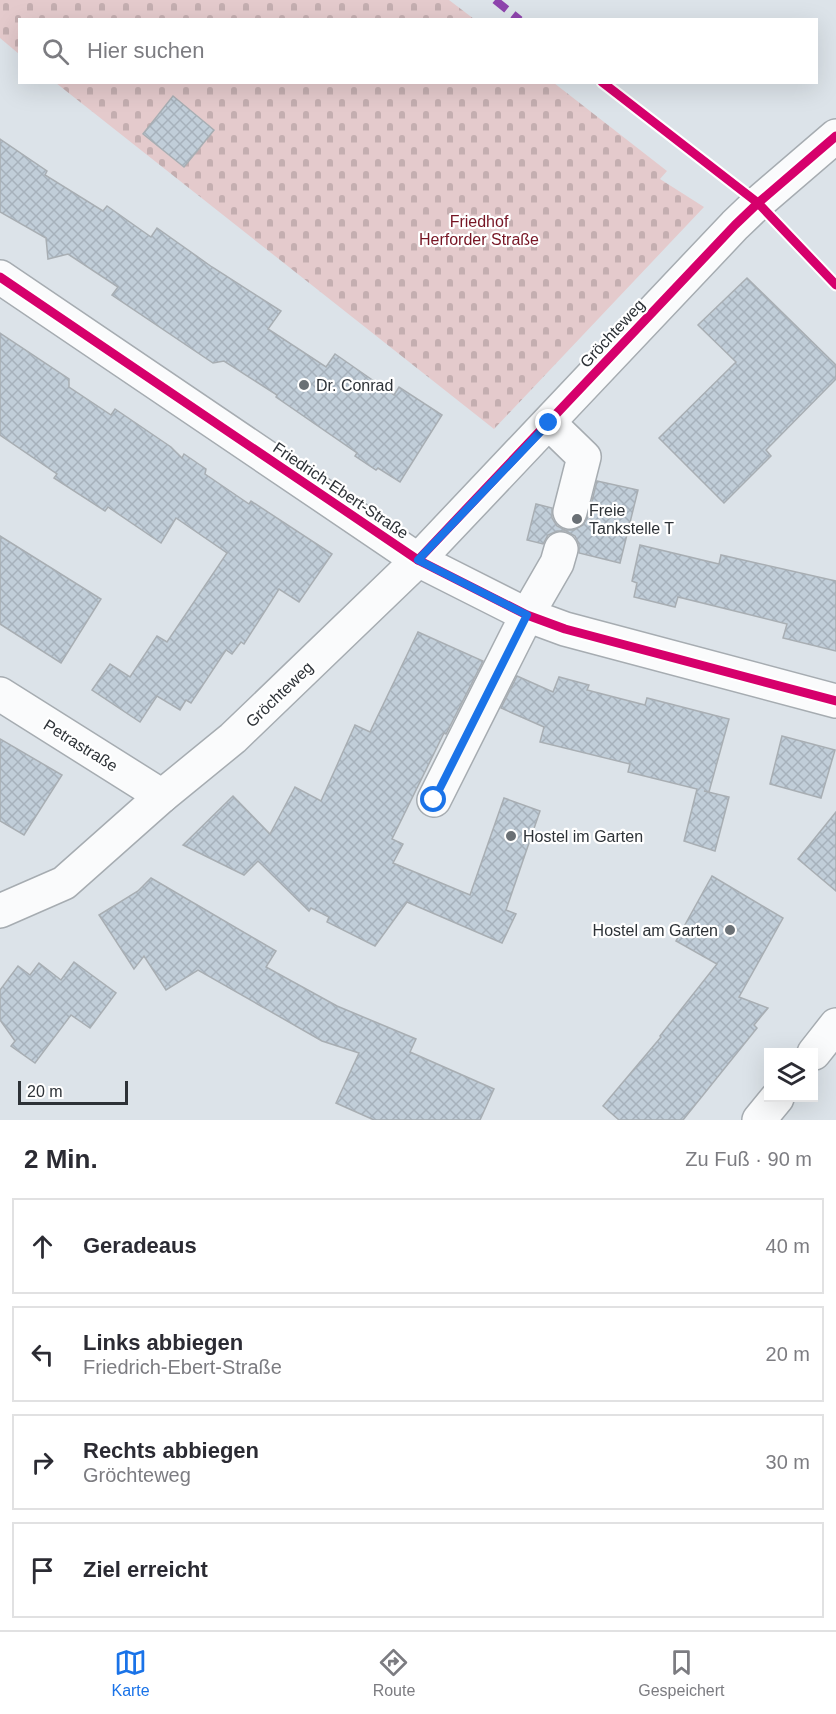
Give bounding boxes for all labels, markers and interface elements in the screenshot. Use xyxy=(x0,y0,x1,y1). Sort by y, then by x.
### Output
search box xyxy=(18,18,818,84)
icon: search xyxy=(39,35,72,68)
text: Hier suchen xyxy=(87,38,204,63)
park label: Friedhof Herforder Straße xyxy=(419,213,539,248)
street label: Gröchteweg xyxy=(577,296,648,371)
place label: Dr. Conrad xyxy=(316,377,393,394)
marker: Dr. Conrad xyxy=(297,378,311,392)
route end xyxy=(535,409,561,435)
street label: Friedrich-Ebert-Straße xyxy=(270,439,412,542)
place label: Freie Tankstelle T xyxy=(589,502,674,537)
marker: Freie Tankstelle T xyxy=(570,512,584,526)
street label: Gröchteweg xyxy=(242,658,316,730)
street label: Petrastraße xyxy=(41,716,121,775)
route start xyxy=(420,786,446,812)
place label: Hostel im Garten xyxy=(523,828,643,845)
marker: Hostel im Garten xyxy=(504,829,518,843)
place label: Hostel am Garten xyxy=(593,922,718,939)
marker: Hostel am Garten xyxy=(723,923,737,937)
map controls xyxy=(764,1048,818,1102)
button: layers xyxy=(764,1048,818,1102)
scale bar xyxy=(18,1078,128,1106)
text: 20 m xyxy=(27,1083,63,1100)
text: 2 Min. xyxy=(24,1144,98,1174)
text: Zu Fuß · 90 m xyxy=(685,1148,812,1170)
icon: ahead xyxy=(26,1230,59,1263)
text: Geradeaus xyxy=(83,1233,197,1258)
text: 40 m xyxy=(766,1235,810,1257)
text: Links abbiegen xyxy=(83,1330,243,1355)
icon: left xyxy=(26,1338,59,1371)
text: 20 m xyxy=(766,1343,810,1365)
text: Friedrich-Ebert-Straße xyxy=(83,1356,282,1378)
text: Rechts abbiegen xyxy=(83,1438,259,1463)
icon: right xyxy=(26,1446,59,1479)
text: 30 m xyxy=(766,1451,810,1473)
text: Gröchteweg xyxy=(83,1464,191,1486)
icon: arrive xyxy=(26,1554,59,1587)
text: Ziel erreicht xyxy=(83,1557,208,1582)
tab: Karte xyxy=(111,1646,150,1700)
tab: Route xyxy=(373,1646,415,1700)
tab: Gespeichert xyxy=(638,1646,725,1700)

